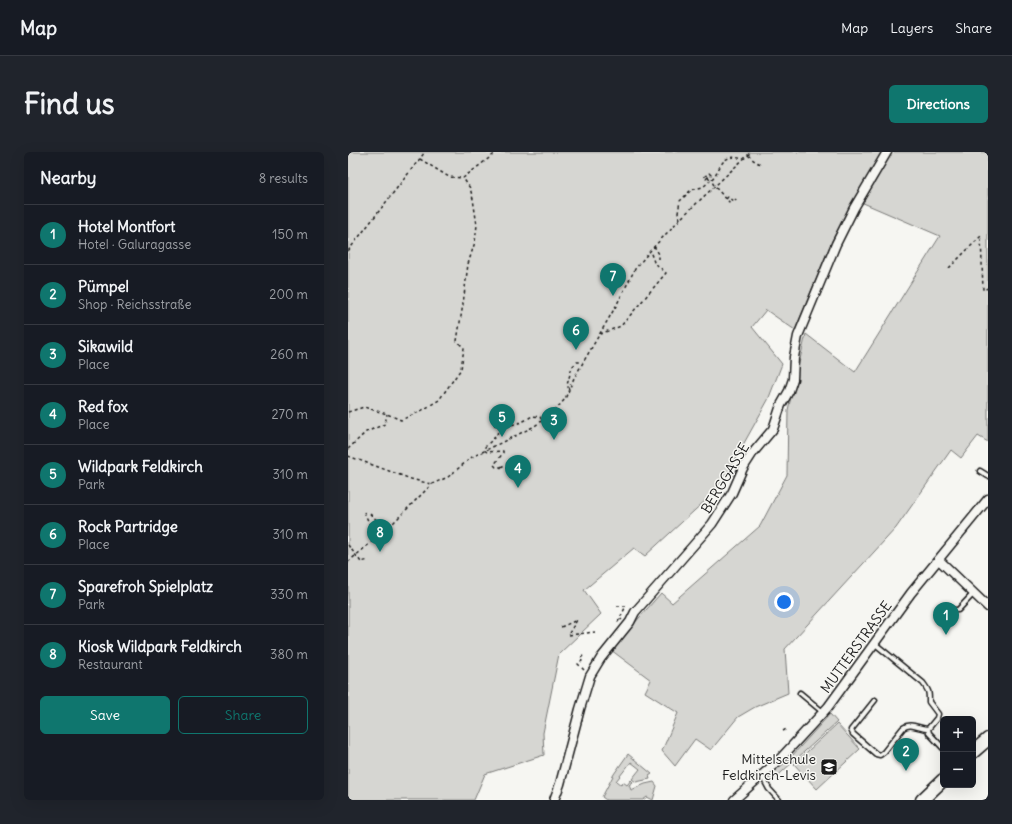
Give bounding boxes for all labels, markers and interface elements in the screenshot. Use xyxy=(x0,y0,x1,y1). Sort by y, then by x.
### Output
text: Map xyxy=(20,16,57,40)
text: Map xyxy=(841,19,868,37)
text: Layers xyxy=(890,19,933,37)
text: Share xyxy=(955,19,992,37)
button: Directions xyxy=(889,85,988,123)
text: Find us xyxy=(24,86,115,122)
text: Nearby xyxy=(40,167,96,189)
text: 8 results xyxy=(259,170,308,187)
text: Hotel Montfort xyxy=(78,217,175,236)
text: 1 xyxy=(50,226,56,243)
text: 150 m xyxy=(272,226,308,243)
text: Hotel · Galuragasse xyxy=(78,236,191,253)
pin: 7 xyxy=(600,263,626,296)
text: Pümpel xyxy=(78,277,129,296)
text: 2 xyxy=(49,286,57,303)
text: 200 m xyxy=(269,286,308,303)
text: Shop · Reichsstraße xyxy=(78,296,191,313)
pin: 6 xyxy=(563,317,589,350)
text: Sikawild xyxy=(78,337,133,356)
text: 3 xyxy=(49,346,57,363)
text: 260 m xyxy=(270,346,308,363)
text: Place xyxy=(78,356,109,373)
text: Red fox xyxy=(78,397,128,416)
pin: 5 xyxy=(489,404,515,437)
text: 4 xyxy=(49,406,57,423)
text: 270 m xyxy=(271,406,308,423)
pin: 3 xyxy=(541,407,567,440)
text: Place xyxy=(78,416,109,433)
street label: BERGGASSE xyxy=(697,439,753,517)
pin: 4 xyxy=(505,455,531,488)
text: Wildpark Feldkirch xyxy=(78,457,203,476)
text: 5 xyxy=(49,466,57,483)
text: 310 m xyxy=(273,466,308,483)
text: Park xyxy=(78,476,105,493)
text: Rock Partridge xyxy=(78,517,178,536)
pin: 8 xyxy=(367,519,393,552)
text: 6 xyxy=(49,526,57,543)
text: 310 m xyxy=(273,526,308,543)
text: Place xyxy=(78,536,109,553)
text: Sparefroh Spielplatz xyxy=(78,577,213,596)
text: 7 xyxy=(50,586,56,603)
text: 330 m xyxy=(270,586,308,603)
your location xyxy=(774,592,794,612)
text: Park xyxy=(78,596,105,613)
street label: MUTTERSTRASSE xyxy=(817,597,895,697)
pin: 1 xyxy=(933,602,959,635)
text: Kiosk Wildpark Feldkirch xyxy=(78,637,242,656)
text: 8 xyxy=(49,646,57,663)
text: 380 m xyxy=(270,646,308,663)
text: Restaurant xyxy=(78,656,143,673)
button: Save xyxy=(40,696,170,734)
button: Share xyxy=(178,696,308,734)
map controls xyxy=(940,716,976,788)
button: + xyxy=(940,716,976,752)
pin: 2 xyxy=(893,738,919,771)
place label: Mittelschule Feldkirch-Levis xyxy=(722,750,816,784)
button: − xyxy=(940,752,976,788)
school or university icon: Mittelschule Feldkirch-Levis xyxy=(819,757,839,777)

